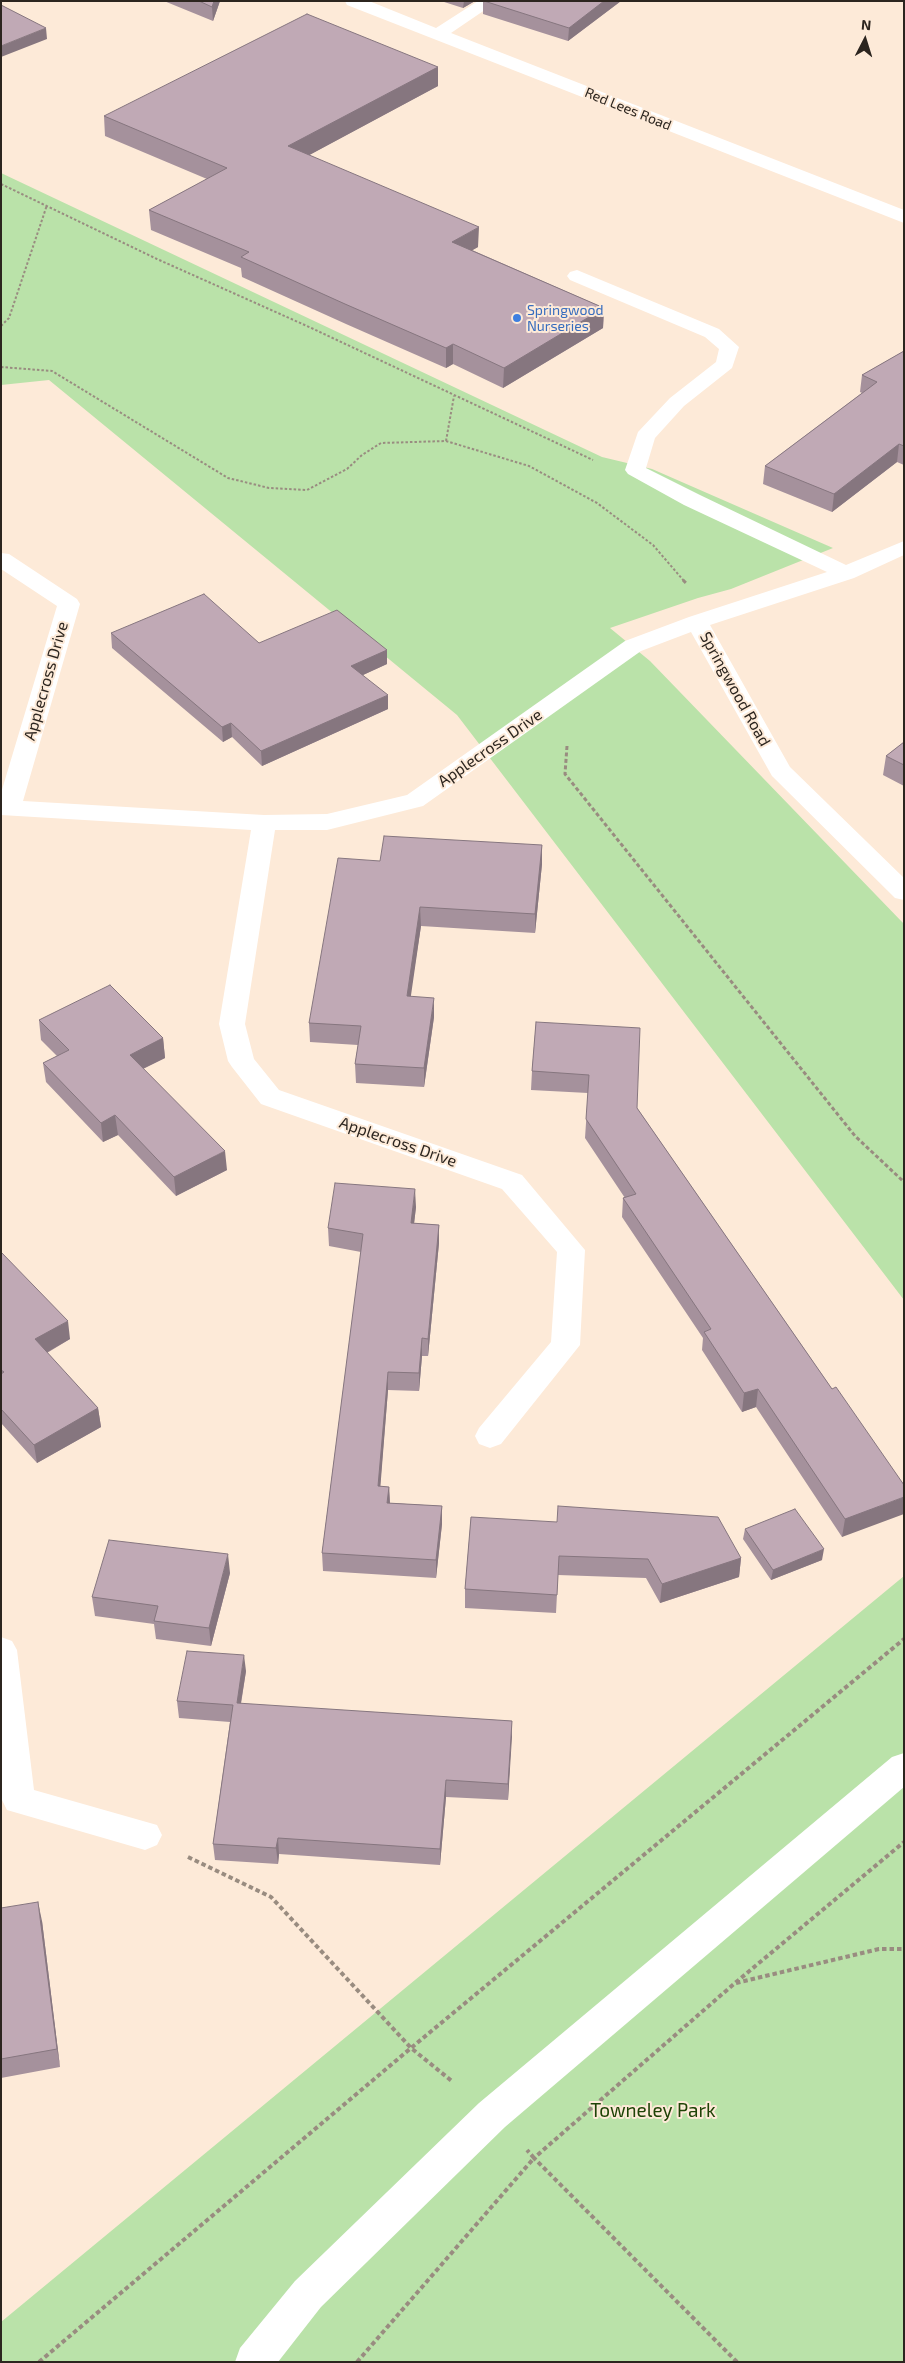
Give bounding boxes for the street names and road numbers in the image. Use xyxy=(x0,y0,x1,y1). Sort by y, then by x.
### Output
street label: Red Lees Road xyxy=(582,84,674,134)
street label: Applecross Drive xyxy=(20,619,72,743)
street label: Springwood Road xyxy=(696,628,774,750)
street label: Applecross Drive xyxy=(434,705,546,791)
street label: Applecross Drive xyxy=(337,1113,459,1171)

